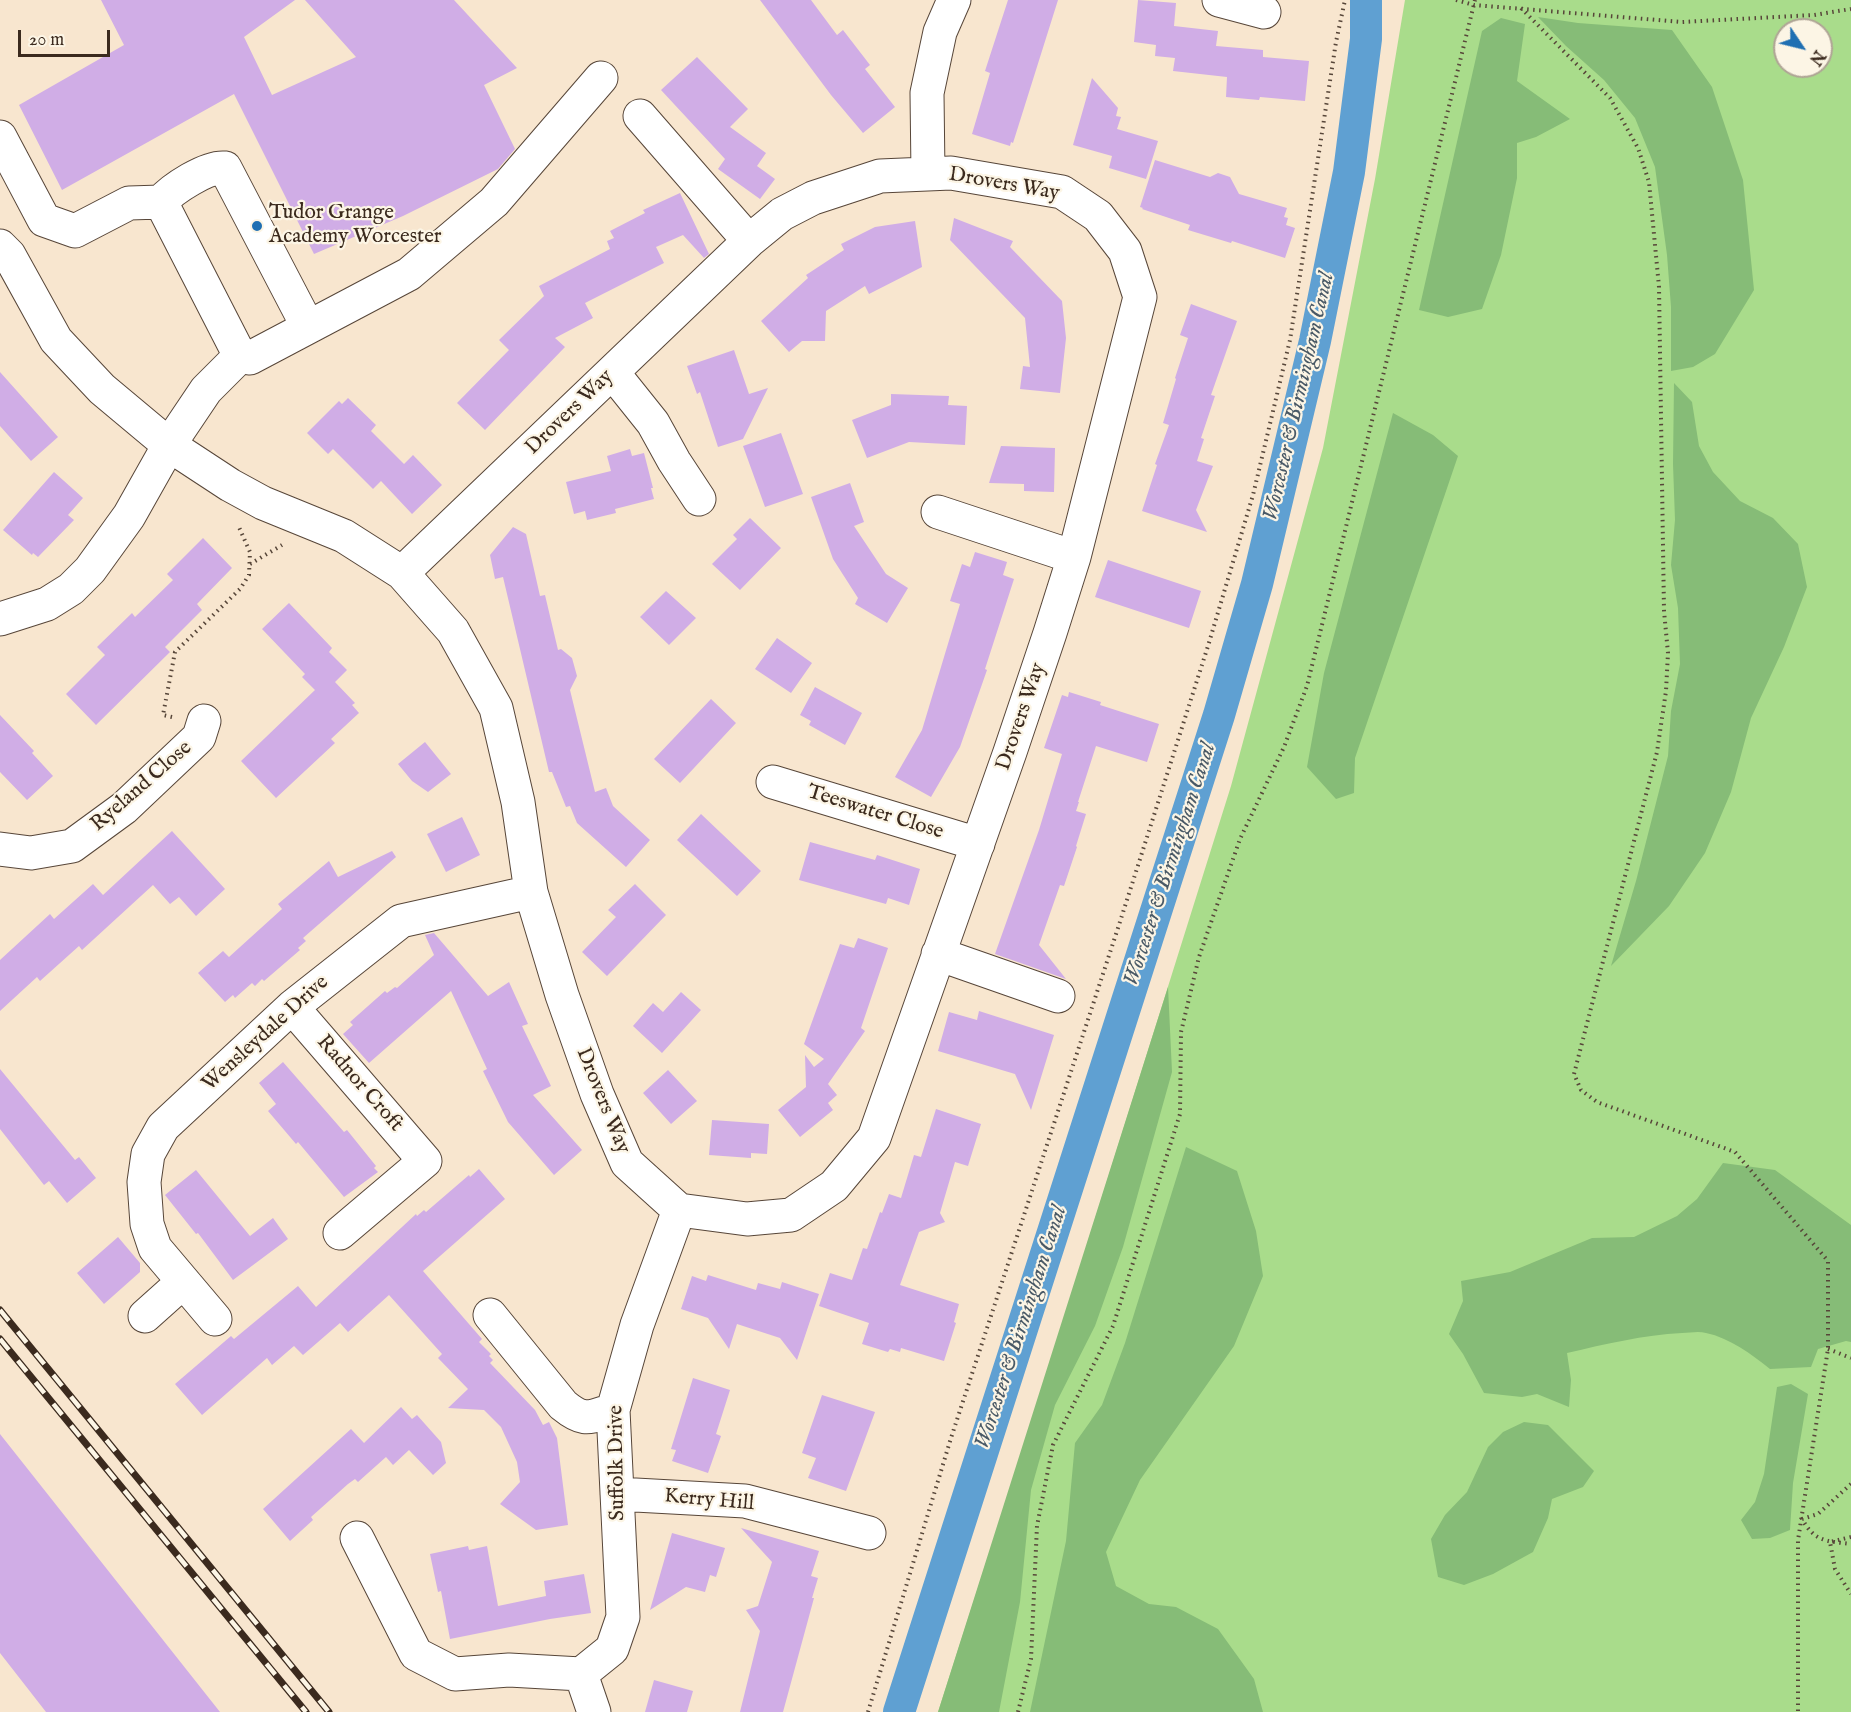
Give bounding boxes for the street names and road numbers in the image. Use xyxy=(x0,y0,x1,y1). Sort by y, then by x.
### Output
street label: Drovers Way xyxy=(947,163,1061,207)
street label: Drovers Way xyxy=(521,365,619,461)
street label: Drovers Way xyxy=(992,660,1052,774)
street label: Ryeland Close xyxy=(86,736,198,838)
street label: Teeswater Close xyxy=(804,780,946,846)
street label: Wensleydale Drive xyxy=(198,971,334,1097)
street label: Radnor Croft xyxy=(310,1031,408,1137)
street label: Drovers Way xyxy=(569,1044,635,1158)
street label: Suffolk Drive xyxy=(604,1405,632,1521)
street label: Kerry Hill xyxy=(663,1485,755,1517)

